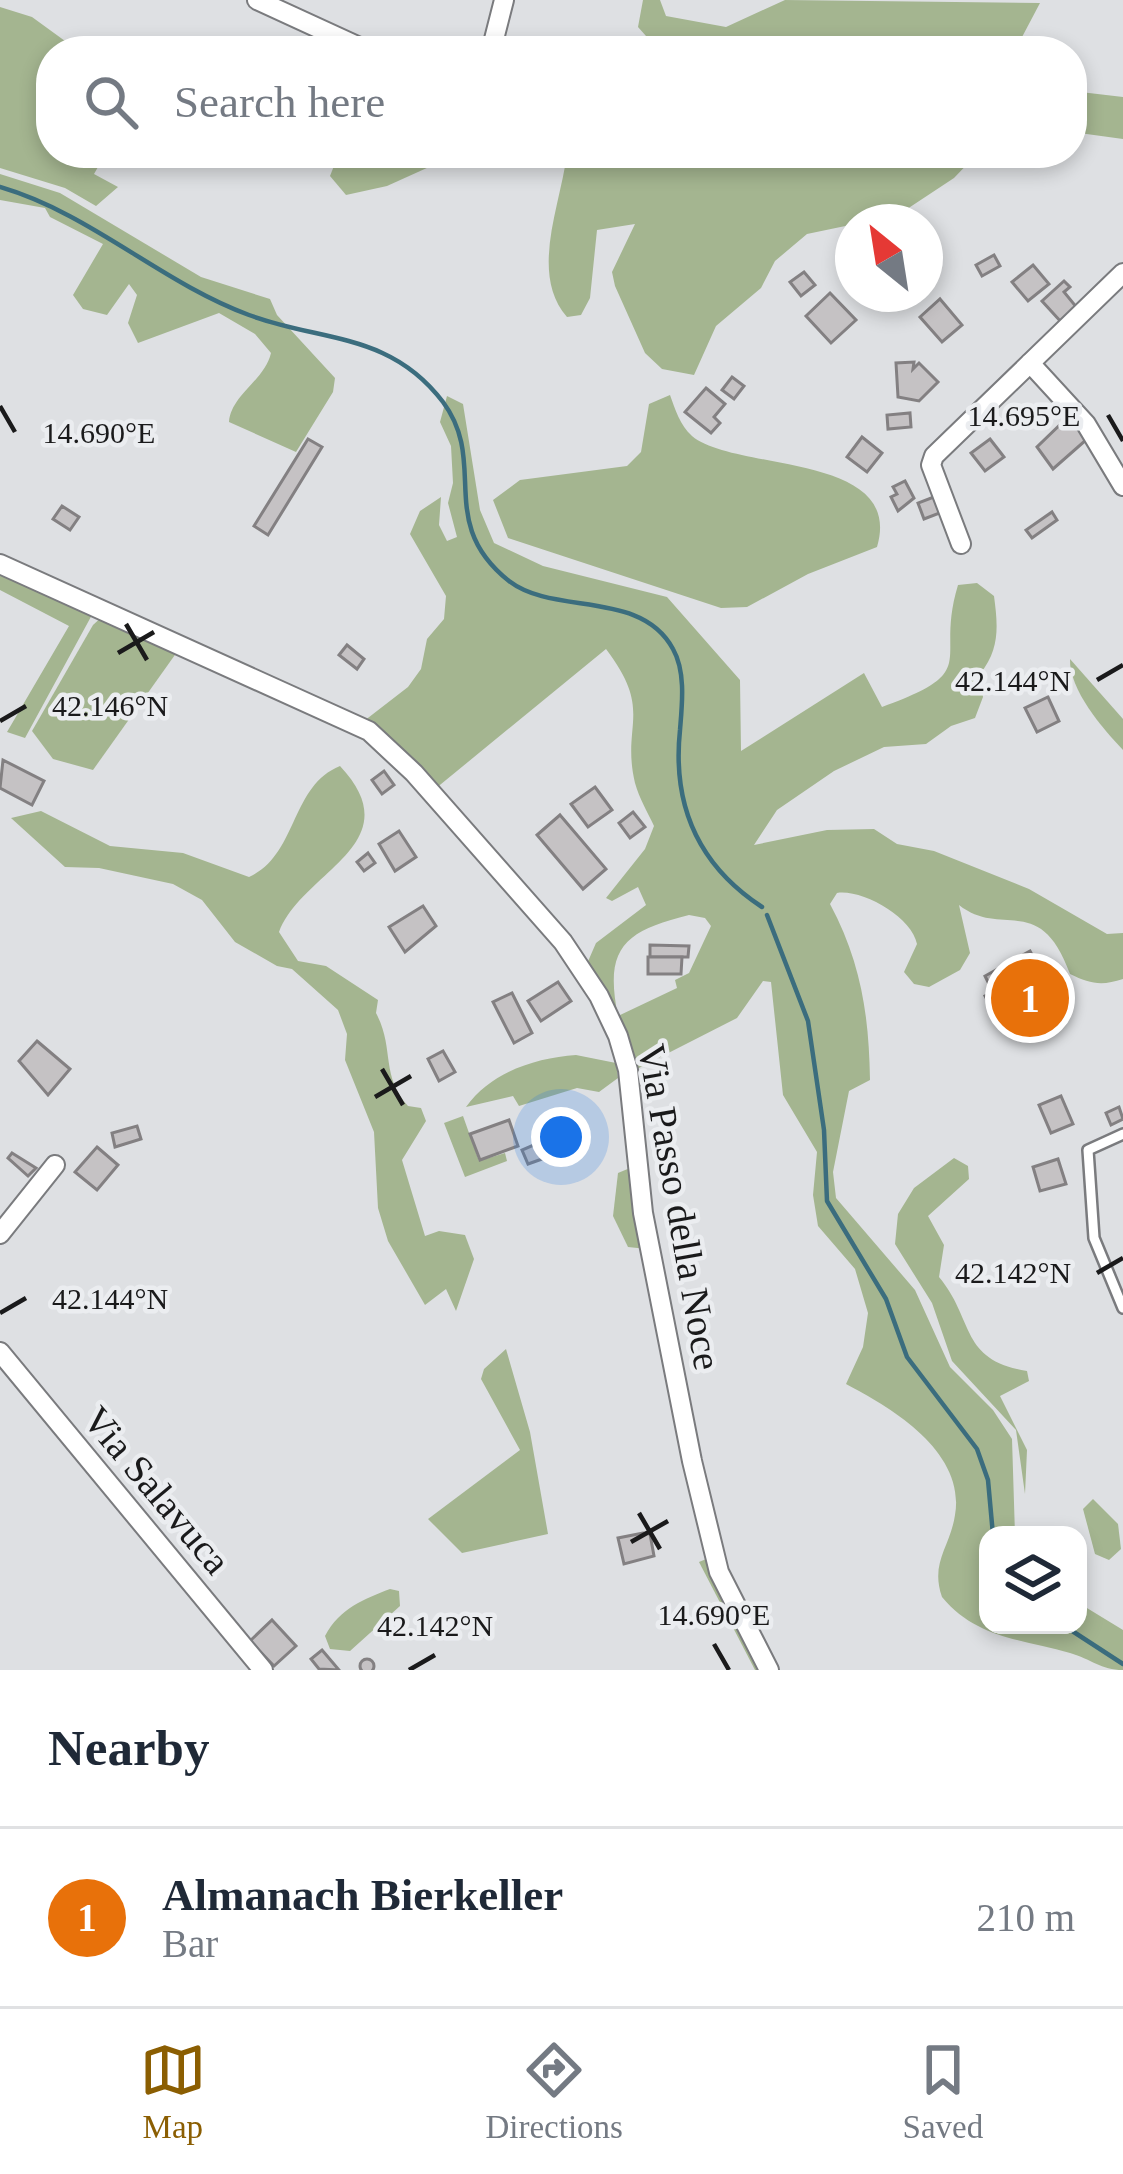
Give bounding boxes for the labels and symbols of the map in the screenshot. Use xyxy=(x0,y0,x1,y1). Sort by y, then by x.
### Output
north arrow xyxy=(835,204,943,312)
text: 14.695°E xyxy=(968,399,1080,432)
text: 14.690°E xyxy=(43,416,155,449)
text: 42.144°N xyxy=(955,664,1071,697)
text: 42.146°N xyxy=(52,689,168,722)
pin: 1 xyxy=(991,953,1069,1043)
street label: Via Passo della Noce xyxy=(630,1041,730,1373)
your location xyxy=(531,1107,591,1167)
text: 42.142°N xyxy=(955,1256,1071,1289)
text: 42.144°N xyxy=(52,1282,168,1315)
street label: Via Salavuca xyxy=(75,1398,239,1582)
text: 14.690°E xyxy=(658,1598,770,1631)
text: 42.142°N xyxy=(377,1609,493,1642)

